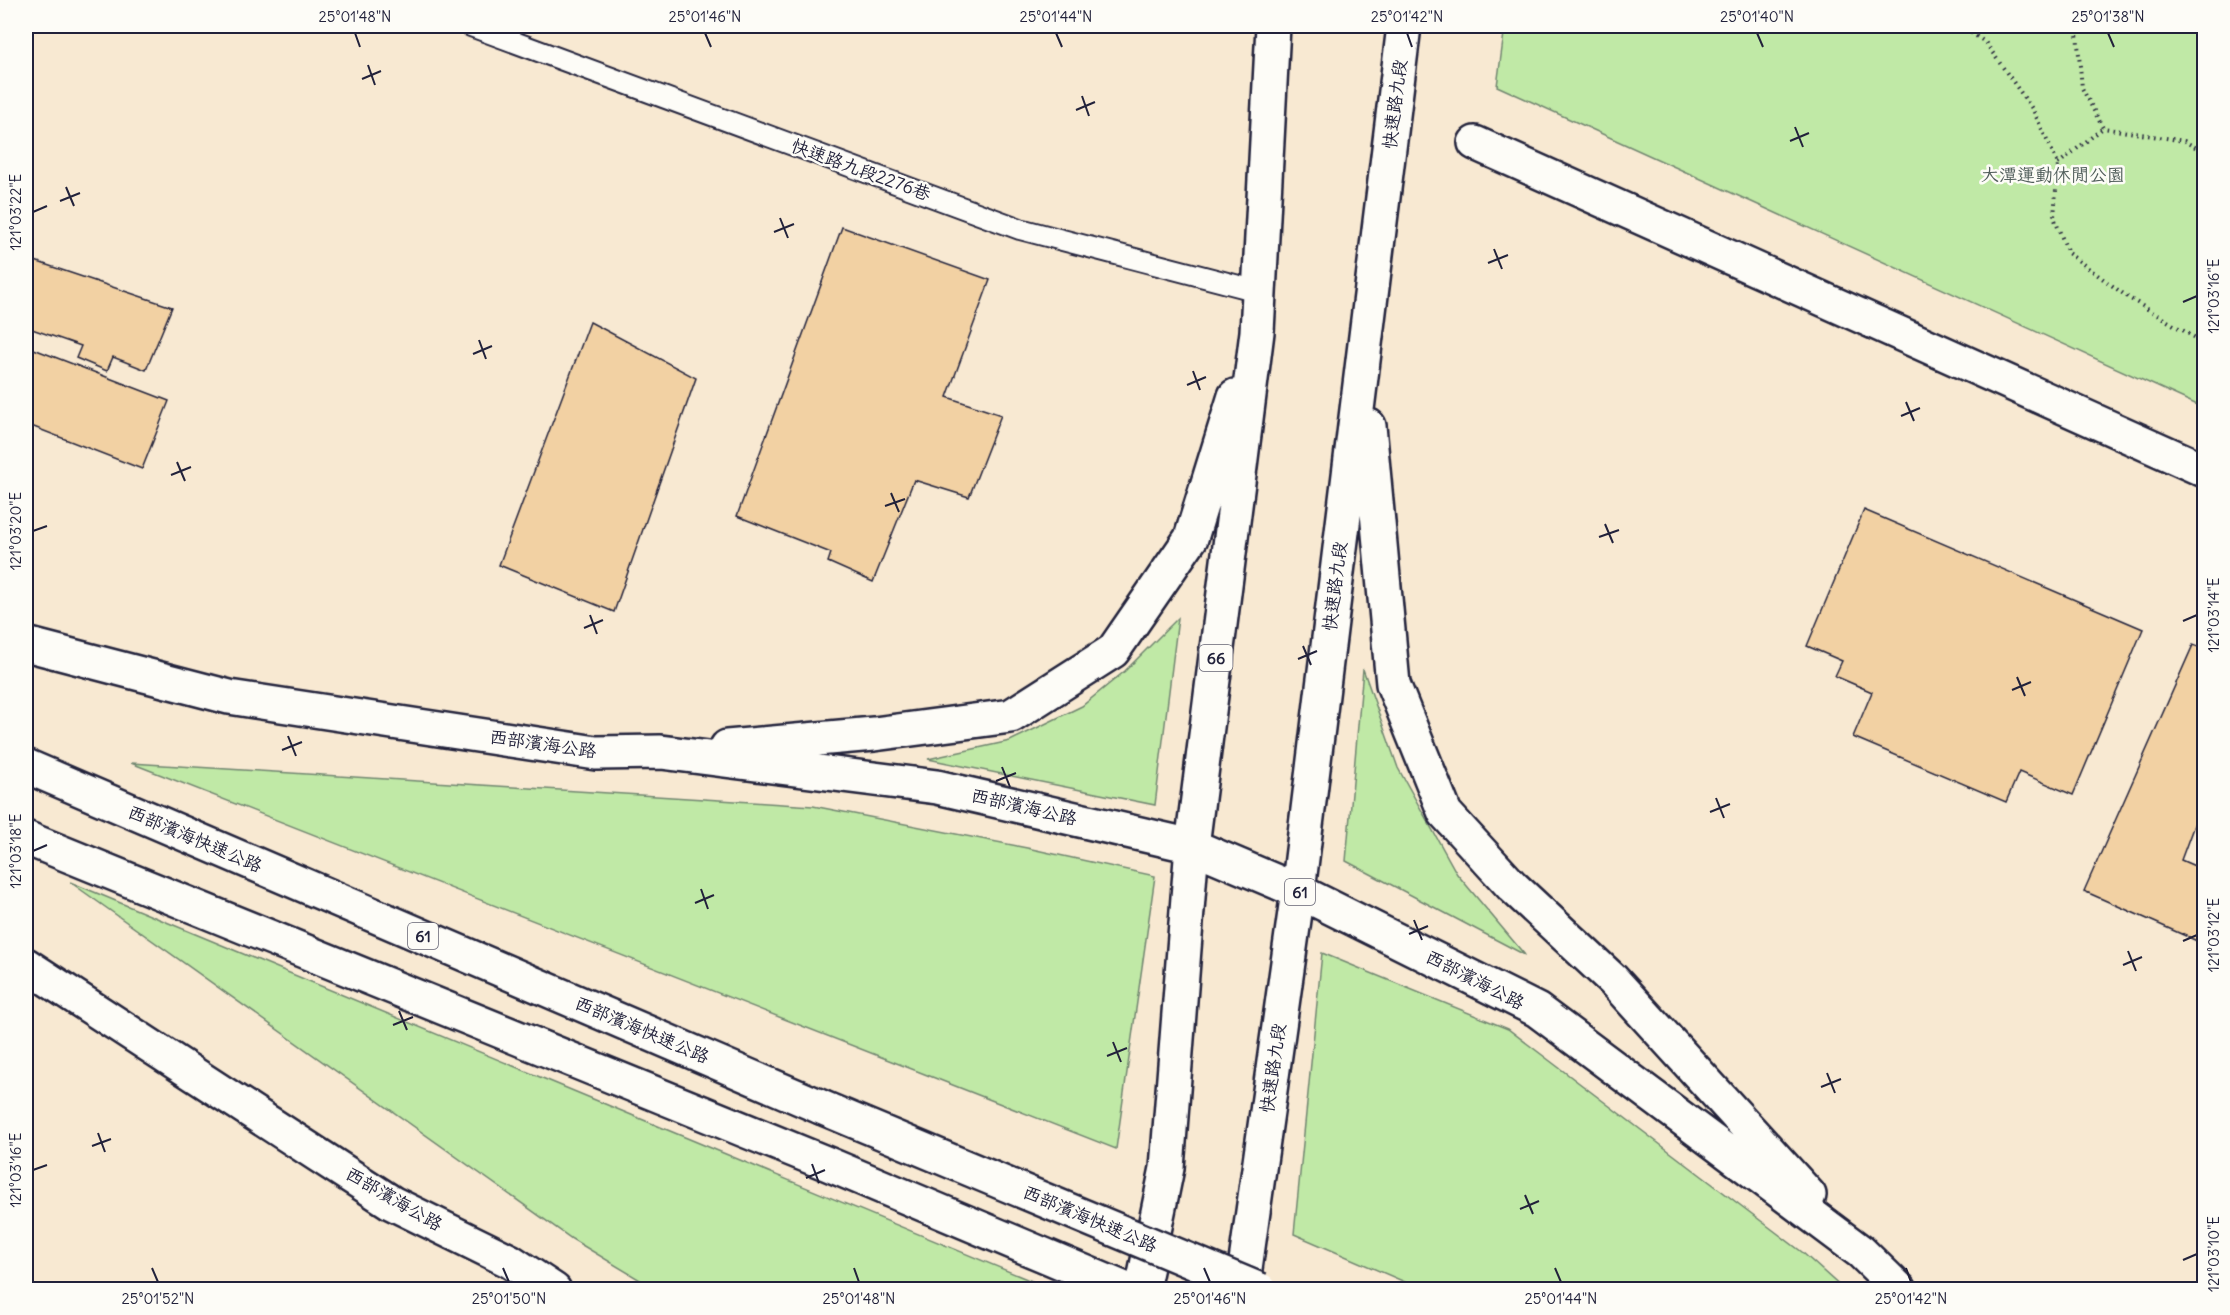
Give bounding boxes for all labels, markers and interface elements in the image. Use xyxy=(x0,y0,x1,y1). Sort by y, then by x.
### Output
text: 25°01'48"N xyxy=(319,7,391,26)
text: 25°01'46"N xyxy=(669,7,741,26)
text: 25°01'44"N xyxy=(1020,7,1092,26)
text: 25°01'42"N xyxy=(1371,7,1443,26)
text: 25°01'40"N xyxy=(1720,7,1794,26)
text: 25°01'38"N xyxy=(2071,7,2145,26)
street label: 快速路九段 xyxy=(1378,58,1411,150)
street label: 快速路九段2276巷 xyxy=(788,134,934,205)
park label: 大潭運動休閒公園 xyxy=(1981,163,2125,186)
text: 121°03'22"E xyxy=(6,173,25,250)
text: 121°03'16"E xyxy=(2204,258,2223,333)
text: 121°03'20"E xyxy=(6,492,25,570)
street label: 快速路九段 xyxy=(1318,540,1351,632)
text: 121°03'14"E xyxy=(2204,577,2223,652)
road number: 66 xyxy=(1200,645,1232,671)
street label: 西部濱海公路 xyxy=(488,725,598,762)
street label: 西部濱海公路 xyxy=(969,783,1079,830)
street label: 西部濱海快速公路 xyxy=(124,800,266,877)
text: 121°03'18"E xyxy=(6,813,25,888)
road number: 61 xyxy=(1285,879,1315,905)
text: 121°03'12"E xyxy=(2204,898,2223,972)
road number: 61 xyxy=(408,923,438,949)
street label: 西部濱海公路 xyxy=(1422,945,1529,1014)
street label: 西部濱海快速公路 xyxy=(571,991,713,1068)
street label: 快速路九段 xyxy=(1255,1022,1290,1114)
text: 121°03'16"E xyxy=(6,1132,25,1207)
street label: 西部濱海公路 xyxy=(342,1162,447,1236)
street label: 西部濱海快速公路 xyxy=(1019,1180,1161,1257)
text: 121°03'10"E xyxy=(2204,1216,2223,1292)
text: 25°01'52"N xyxy=(122,1289,194,1308)
text: 25°01'50"N xyxy=(472,1289,546,1308)
text: 25°01'48"N xyxy=(823,1289,895,1308)
text: 25°01'46"N xyxy=(1174,1289,1246,1308)
text: 25°01'44"N xyxy=(1525,1289,1597,1308)
text: 25°01'42"N xyxy=(1875,1289,1947,1308)

